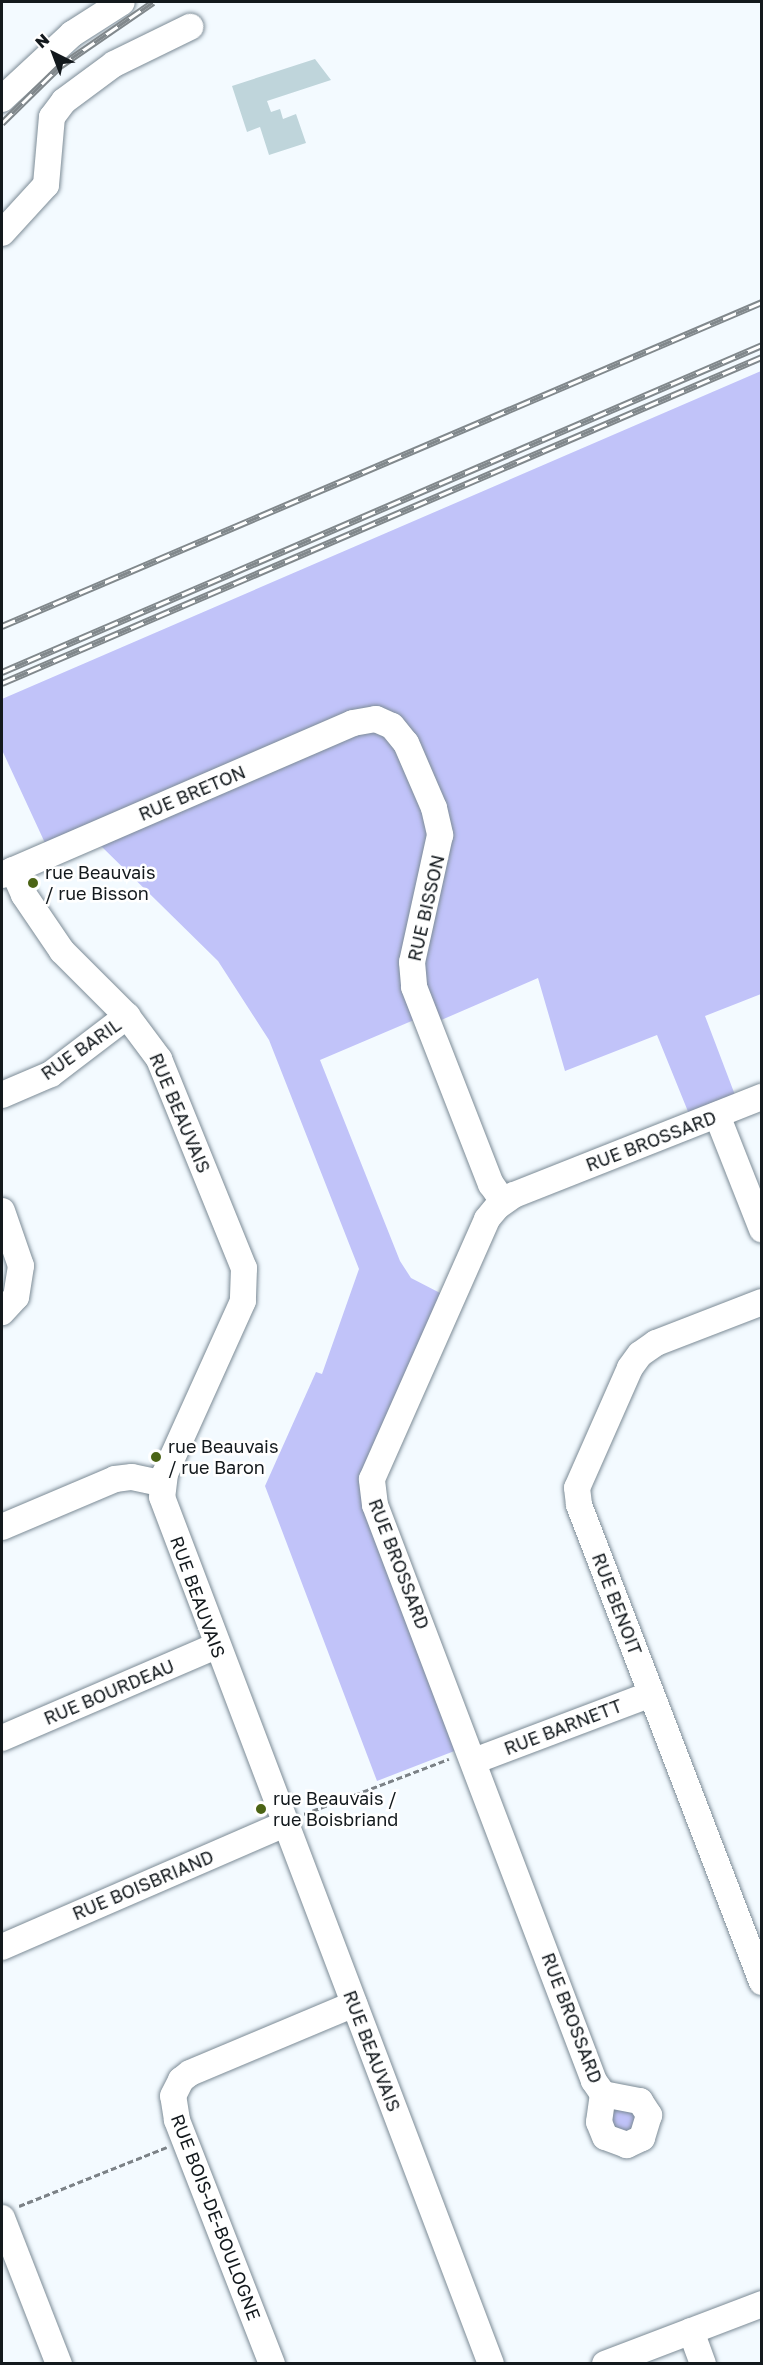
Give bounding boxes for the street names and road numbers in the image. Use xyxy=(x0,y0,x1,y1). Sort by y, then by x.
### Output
street label: RUE BRETON xyxy=(135,761,249,825)
street label: RUE BISSON xyxy=(403,853,449,963)
street label: RUE BARIL xyxy=(37,1014,125,1084)
street label: RUE BEAUVAIS xyxy=(145,1050,215,1176)
street label: RUE BROSSARD xyxy=(583,1106,719,1176)
street label: RUE BROSSARD xyxy=(364,1496,434,1632)
street label: RUE BEAUVAIS xyxy=(166,1533,230,1661)
street label: RUE BENOIT xyxy=(588,1550,646,1658)
street label: RUE BOURDEAU xyxy=(41,1655,177,1729)
street label: RUE BARNETT xyxy=(501,1695,625,1759)
street label: RUE BOISBRIAND xyxy=(69,1845,217,1925)
street label: RUE BROSSARD xyxy=(537,1950,607,2086)
street label: RUE BEAUVAIS xyxy=(339,1987,405,2115)
street label: RUE BOIS-DE-BOULOGNE xyxy=(167,2111,265,2323)

